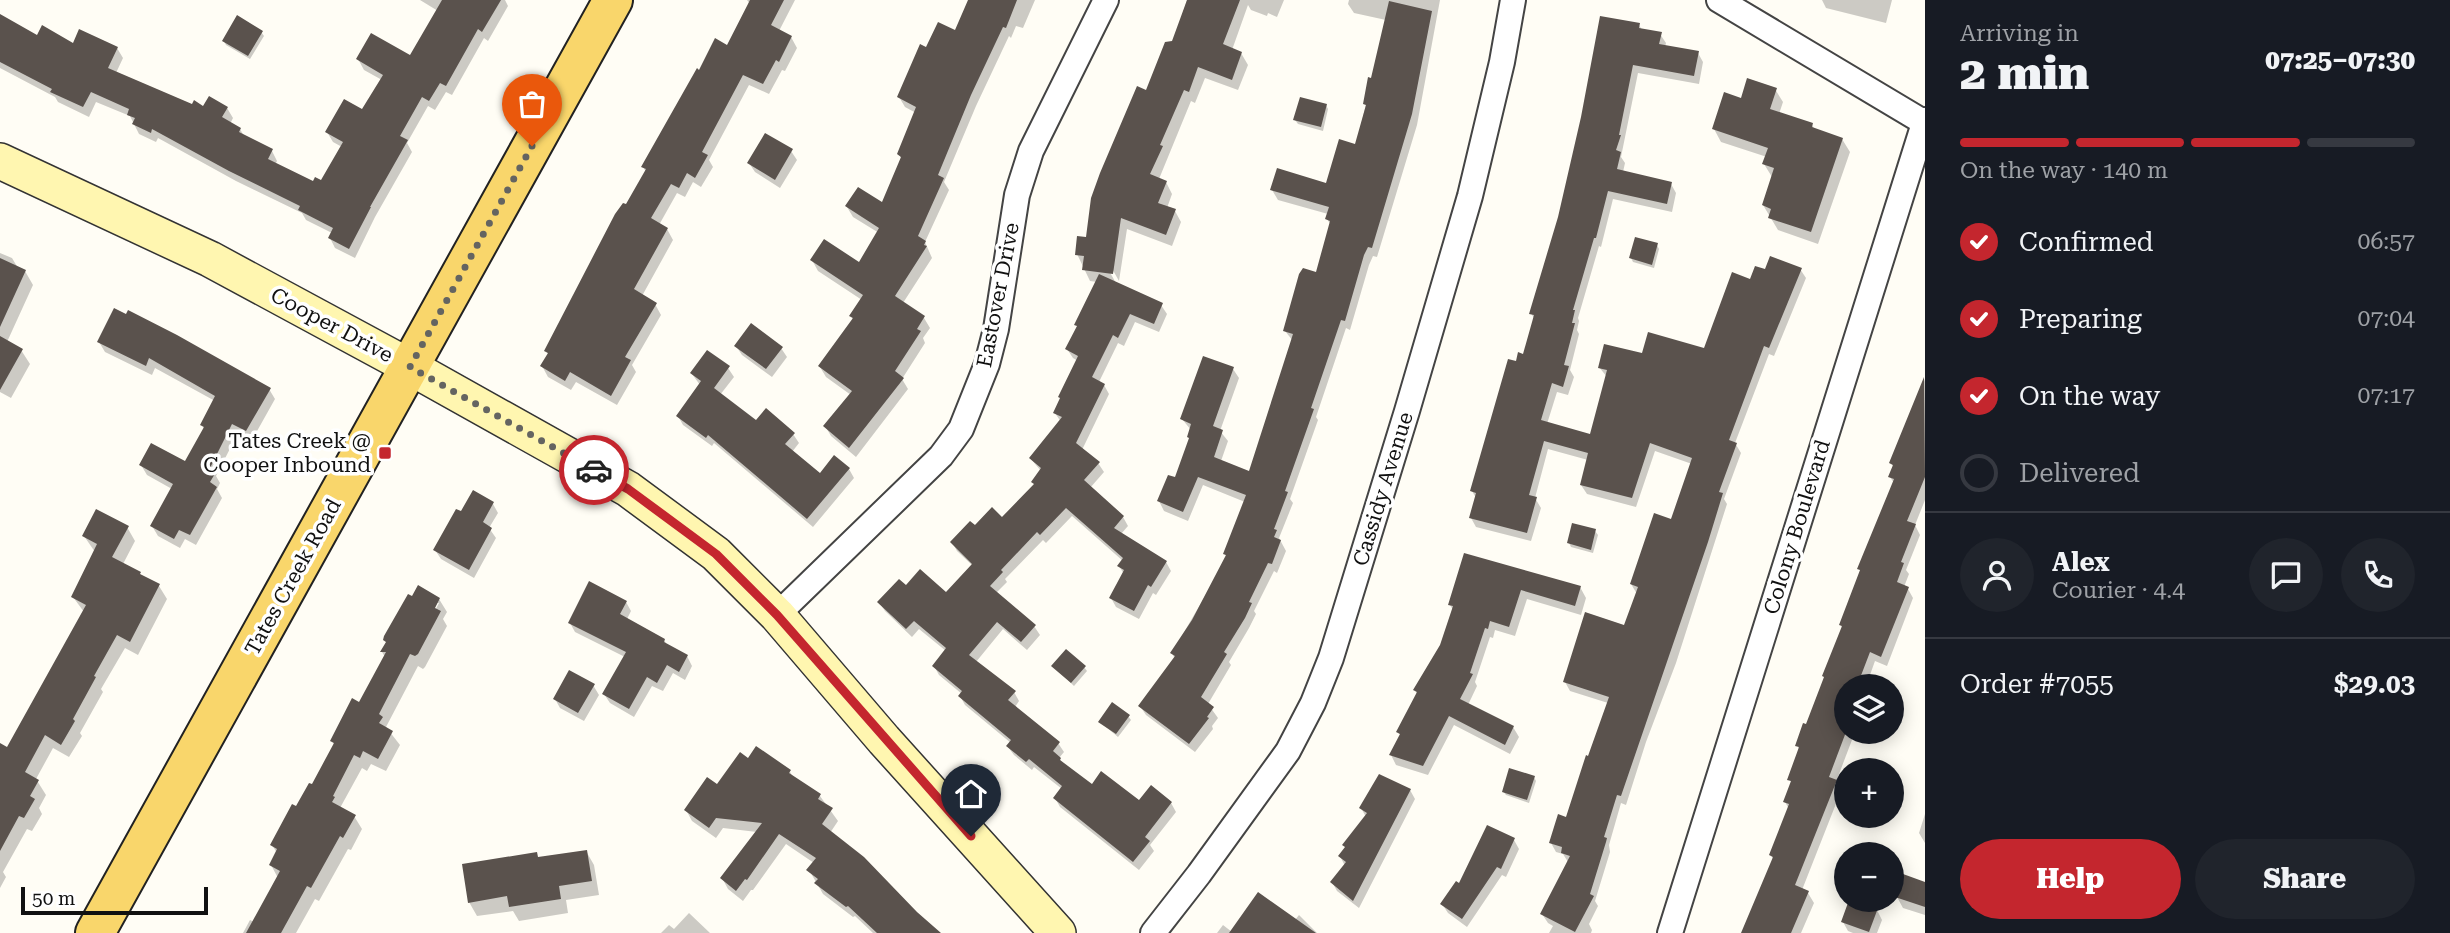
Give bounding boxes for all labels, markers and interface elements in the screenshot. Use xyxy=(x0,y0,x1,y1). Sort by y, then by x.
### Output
text: Arriving in xyxy=(1960,20,2079,47)
text: 07:25–07:30 xyxy=(2265,45,2415,75)
text: 2 min xyxy=(1960,46,2089,100)
pin xyxy=(502,74,562,146)
icon: bag xyxy=(513,85,551,123)
text: On the way · 140 m xyxy=(1960,157,2168,184)
street label: Eastover Drive xyxy=(972,221,1024,369)
icon: check xyxy=(1960,223,1998,261)
text: Confirmed xyxy=(2019,227,2154,257)
text: 06:57 xyxy=(2358,228,2415,255)
street label: Cooper Drive xyxy=(267,283,397,367)
icon: check xyxy=(1960,300,1998,338)
text: Preparing xyxy=(2019,304,2142,334)
text: 07:04 xyxy=(2358,305,2415,332)
icon: check xyxy=(1960,377,1998,415)
text: On the way xyxy=(2019,381,2160,411)
text: 07:17 xyxy=(2358,382,2415,409)
street label: Cassidy Avenue xyxy=(1348,409,1418,569)
place label: Tates Creek @ Cooper Inbound xyxy=(203,429,372,477)
courier xyxy=(559,435,629,505)
street label: Colony Boulevard xyxy=(1759,436,1835,617)
marker: Tates Creek @ Cooper Inbound xyxy=(377,445,393,461)
icon: car xyxy=(575,451,613,489)
text: Delivered xyxy=(2019,458,2140,488)
street label: Tates Creek Road xyxy=(240,494,346,659)
button: person xyxy=(1960,538,2034,612)
button: chat xyxy=(2249,538,2323,612)
button: phone xyxy=(2341,538,2415,612)
text: Alex xyxy=(2052,547,2110,577)
text: Courier · 4.4 xyxy=(2052,577,2185,604)
text: Order #7055 xyxy=(1960,669,2114,699)
text: $29.03 xyxy=(2334,669,2415,699)
map controls xyxy=(1834,674,1904,912)
button: layers xyxy=(1834,674,1904,744)
button: + xyxy=(1834,758,1904,828)
pin xyxy=(941,764,1001,836)
icon: home xyxy=(952,775,990,813)
button: Help xyxy=(1960,839,2181,919)
button: Share xyxy=(2195,839,2415,919)
button: − xyxy=(1834,842,1904,912)
scale bar xyxy=(21,884,208,916)
text: 50 m xyxy=(32,887,75,910)

